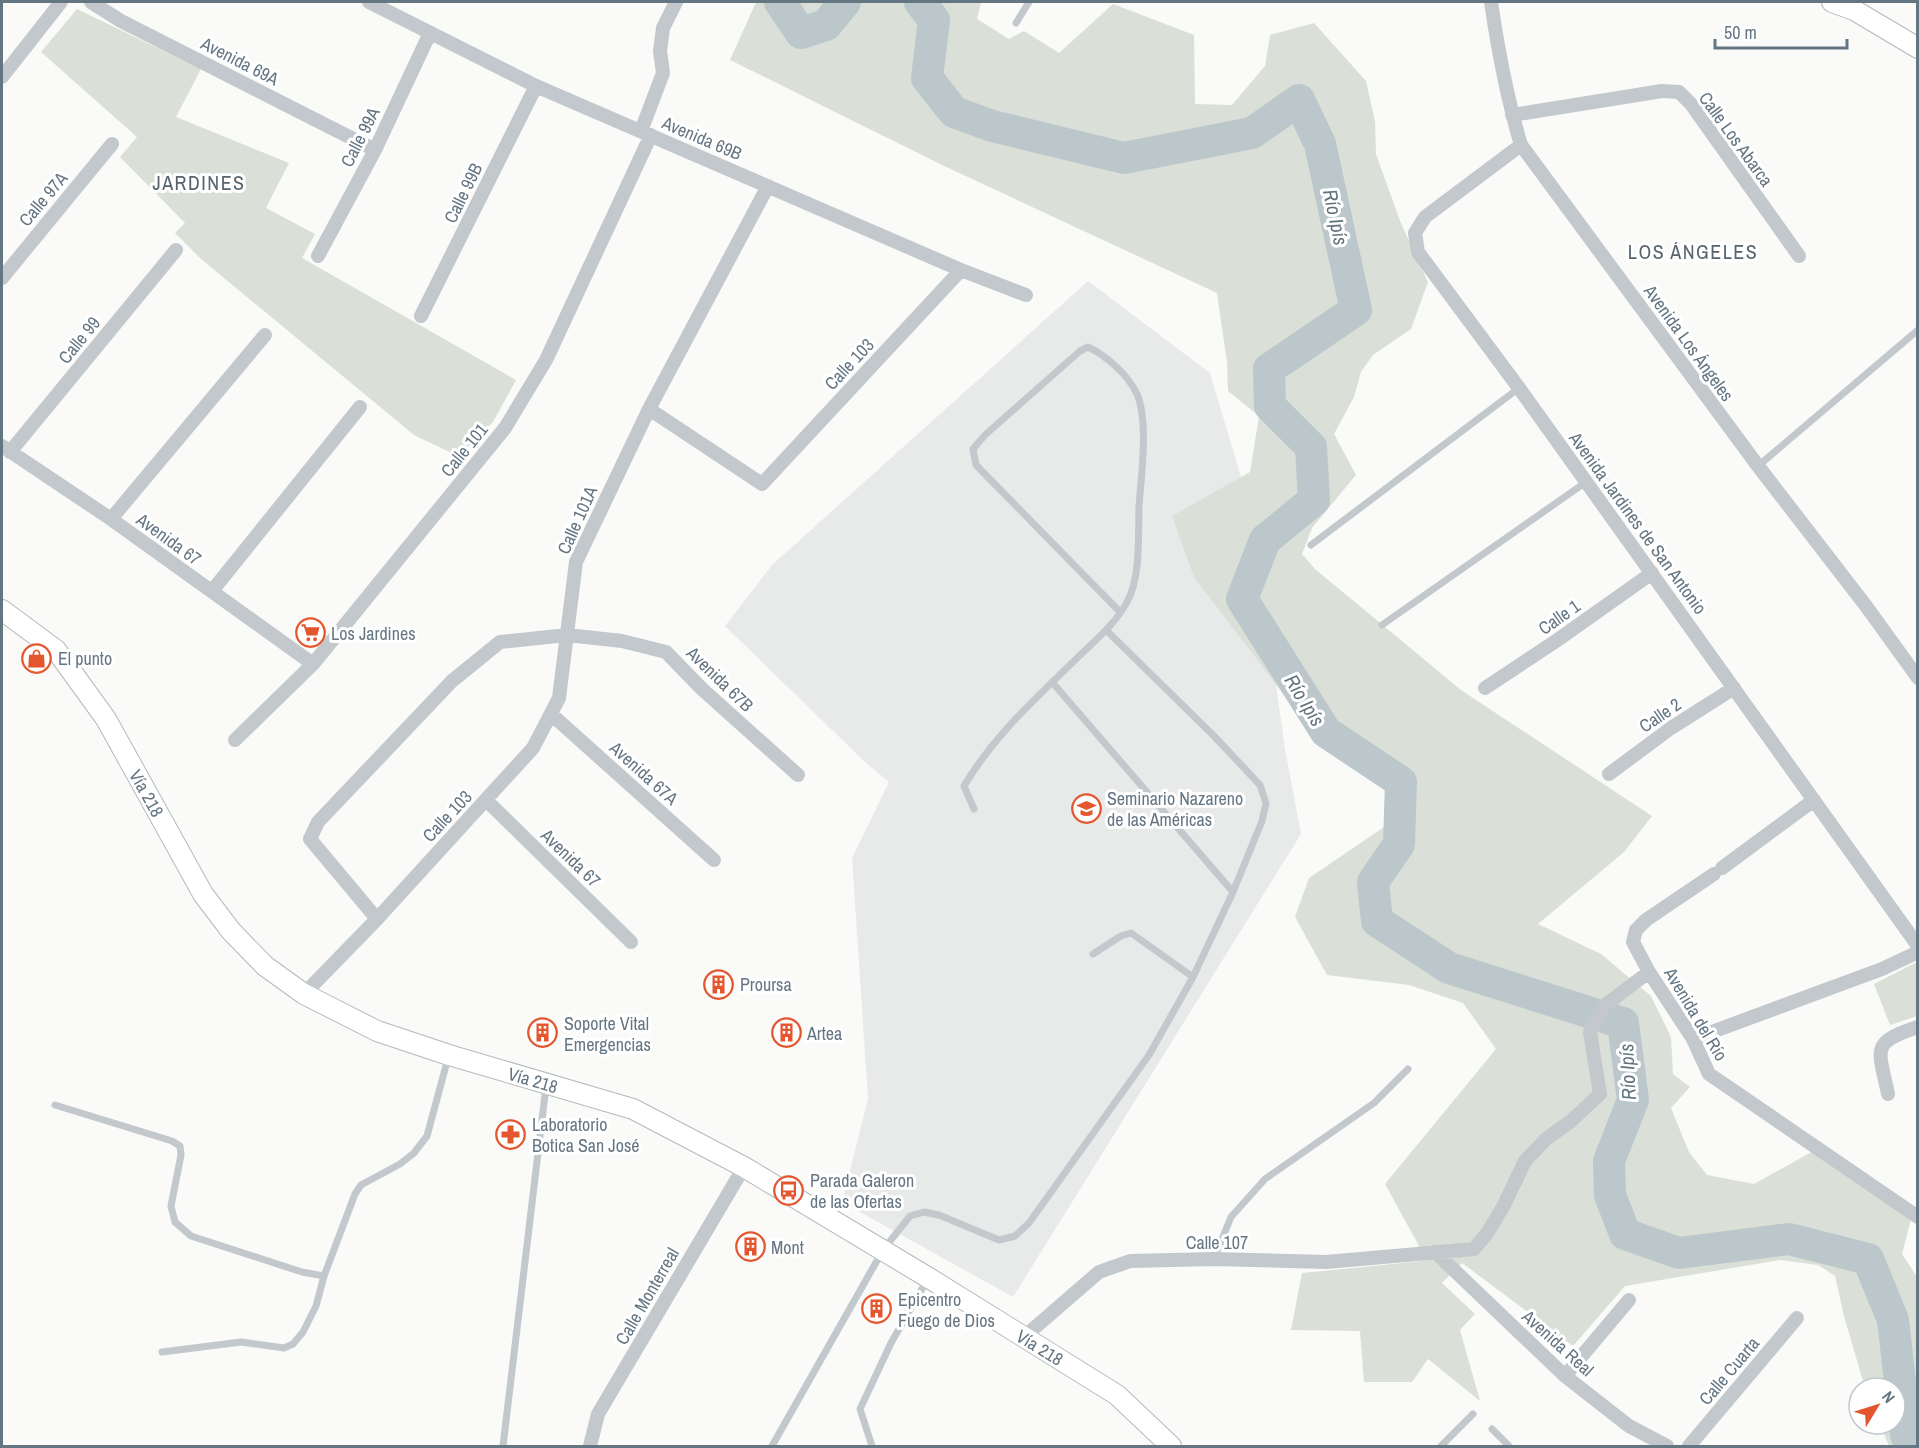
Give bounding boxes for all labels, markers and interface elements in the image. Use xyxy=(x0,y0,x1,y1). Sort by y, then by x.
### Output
scale bar xyxy=(1715,12,1847,50)
text: 50 m xyxy=(1724,20,1757,45)
street label: Avenida 69A xyxy=(196,30,283,91)
street label: Calle Los Abarca xyxy=(1693,87,1779,191)
street label: Calle 99A xyxy=(334,103,386,171)
street label: Avenida 69B xyxy=(657,110,746,166)
street label: Calle 99B xyxy=(438,159,488,227)
street label: Calle 97A xyxy=(13,166,73,232)
district label: JARDINES xyxy=(152,169,246,196)
water label: Río Ipís xyxy=(1317,187,1355,247)
district label: LOS ÁNGELES xyxy=(1628,238,1758,265)
street label: Avenida Los Ángeles xyxy=(1638,279,1740,406)
street label: Calle 99 xyxy=(52,311,106,369)
street label: Calle 103 xyxy=(819,333,879,395)
street label: Calle 101 xyxy=(435,417,494,482)
street label: Avenida Jardines de San Antonio xyxy=(1563,426,1713,619)
street label: Calle 101A xyxy=(551,482,603,558)
street label: Avenida 67 xyxy=(131,506,206,571)
street label: Calle 1 xyxy=(1533,593,1586,640)
supermarket icon: Los Jardines xyxy=(294,617,326,649)
place label: Los Jardines xyxy=(331,621,416,646)
street label: Avenida 67B xyxy=(680,640,759,717)
shop icon: El punto xyxy=(21,642,53,674)
place label: El punto xyxy=(58,646,112,671)
water label: Río Ipís xyxy=(1279,669,1331,731)
street label: Calle 2 xyxy=(1634,692,1686,738)
street label: Avenida 67A xyxy=(604,735,684,811)
street label: Vía 218 xyxy=(124,765,170,821)
street label: Calle 103 xyxy=(417,785,477,847)
place label: Seminario Nazareno de las Américas xyxy=(1107,786,1243,832)
school or university icon: Seminario Nazareno de las Américas xyxy=(1070,792,1102,824)
street label: Avenida 67 xyxy=(535,822,606,893)
street label: Avenida del Río xyxy=(1658,962,1734,1065)
building icon: Proursa xyxy=(703,968,735,1000)
place label: Proursa xyxy=(740,972,792,997)
place label: Soporte Vital Emergencias xyxy=(564,1011,651,1057)
building icon: Soporte Vital Emergencias xyxy=(527,1017,559,1049)
building icon: Artea xyxy=(770,1017,802,1049)
place label: Artea xyxy=(806,1021,842,1046)
water label: Río Ipís xyxy=(1612,1043,1642,1101)
street label: Vía 218 xyxy=(505,1061,561,1099)
place label: Laboratorio Botica San José xyxy=(532,1112,640,1158)
pharmacy icon: Laboratorio Botica San José xyxy=(495,1118,527,1150)
place label: Parada Galeron de las Ofertas xyxy=(810,1168,914,1214)
bus stop icon: Parada Galeron de las Ofertas xyxy=(773,1174,805,1206)
street label: Calle 107 xyxy=(1186,1230,1248,1255)
building icon: Mont xyxy=(734,1231,766,1263)
place label: Mont xyxy=(771,1235,804,1260)
street label: Calle Monterreal xyxy=(609,1243,685,1349)
place label: Epicentro Fuego de Dios xyxy=(898,1287,995,1333)
building icon: Epicentro Fuego de Dios xyxy=(861,1293,893,1325)
street label: Avenida Real xyxy=(1516,1303,1599,1382)
street label: Vía 218 xyxy=(1012,1323,1068,1371)
street label: Calle Cuarta xyxy=(1693,1332,1765,1410)
north arrow xyxy=(1847,1376,1907,1436)
text: N xyxy=(1877,1386,1900,1407)

